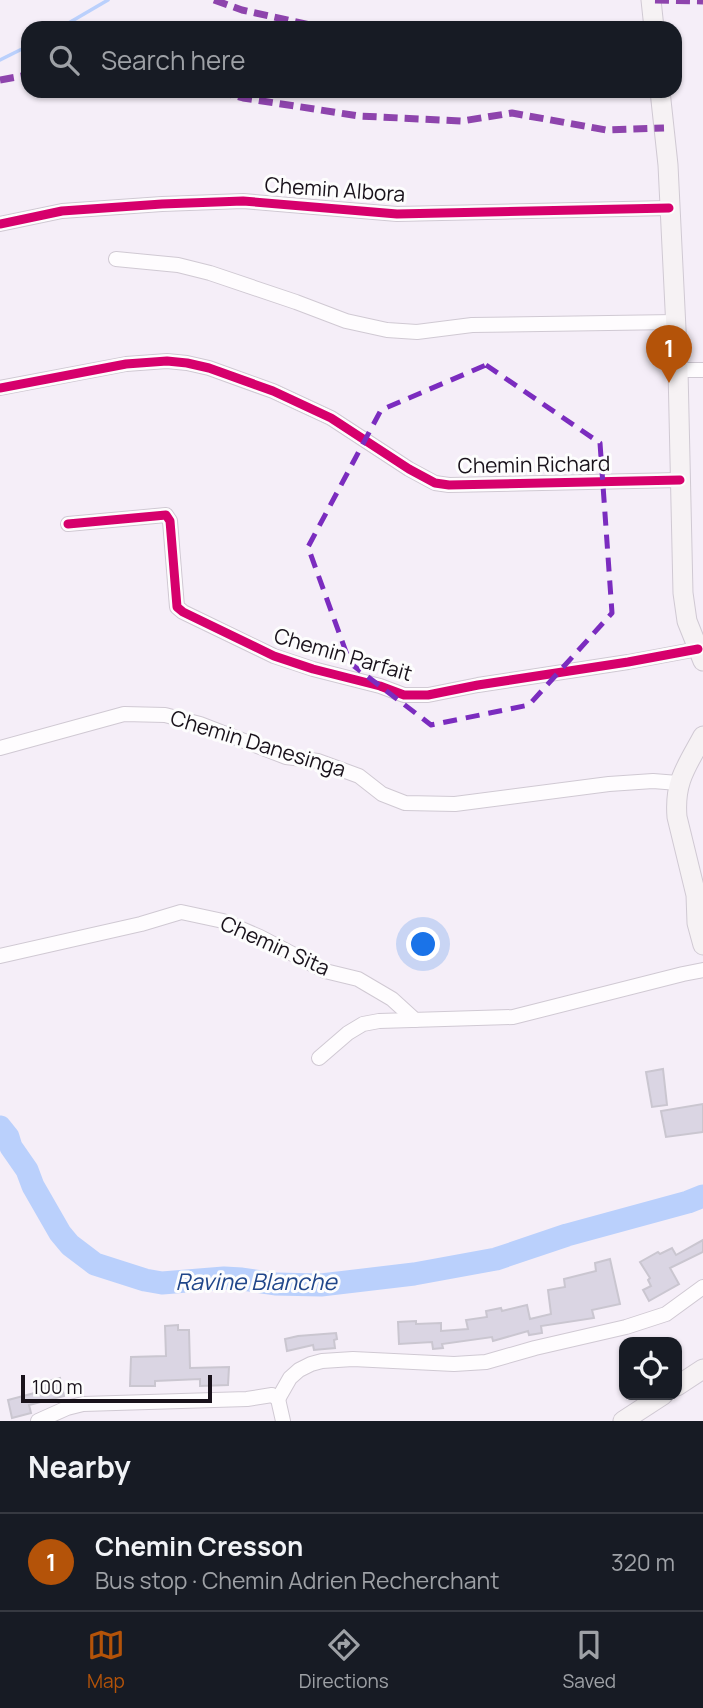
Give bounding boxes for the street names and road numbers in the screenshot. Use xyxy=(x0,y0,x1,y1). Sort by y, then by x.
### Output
street label: Chemin Albora xyxy=(264,170,406,208)
street label: Chemin Richard xyxy=(457,449,610,479)
street label: Chemin Parfait xyxy=(271,621,416,687)
street label: Chemin Danesinga xyxy=(167,703,349,783)
street label: Chemin Sita xyxy=(216,909,334,982)

